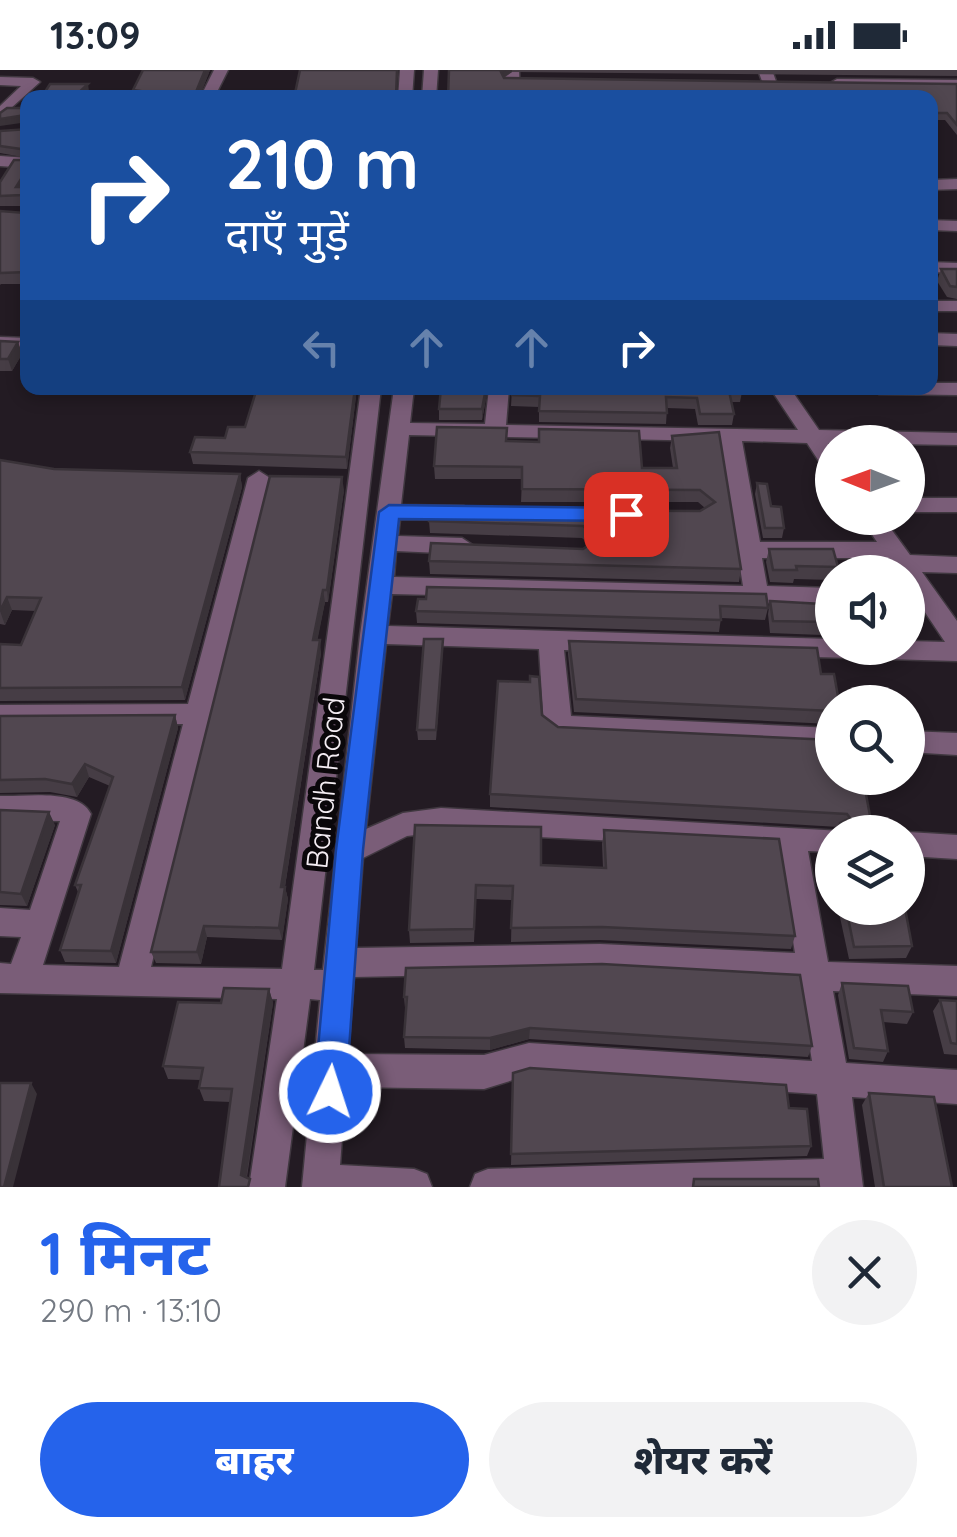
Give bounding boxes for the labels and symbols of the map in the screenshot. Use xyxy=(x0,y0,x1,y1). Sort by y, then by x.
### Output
north arrow xyxy=(815,425,925,535)
pin xyxy=(584,472,669,557)
street label: Bandh Road xyxy=(297,695,353,871)
position arrow xyxy=(278,1040,382,1144)

